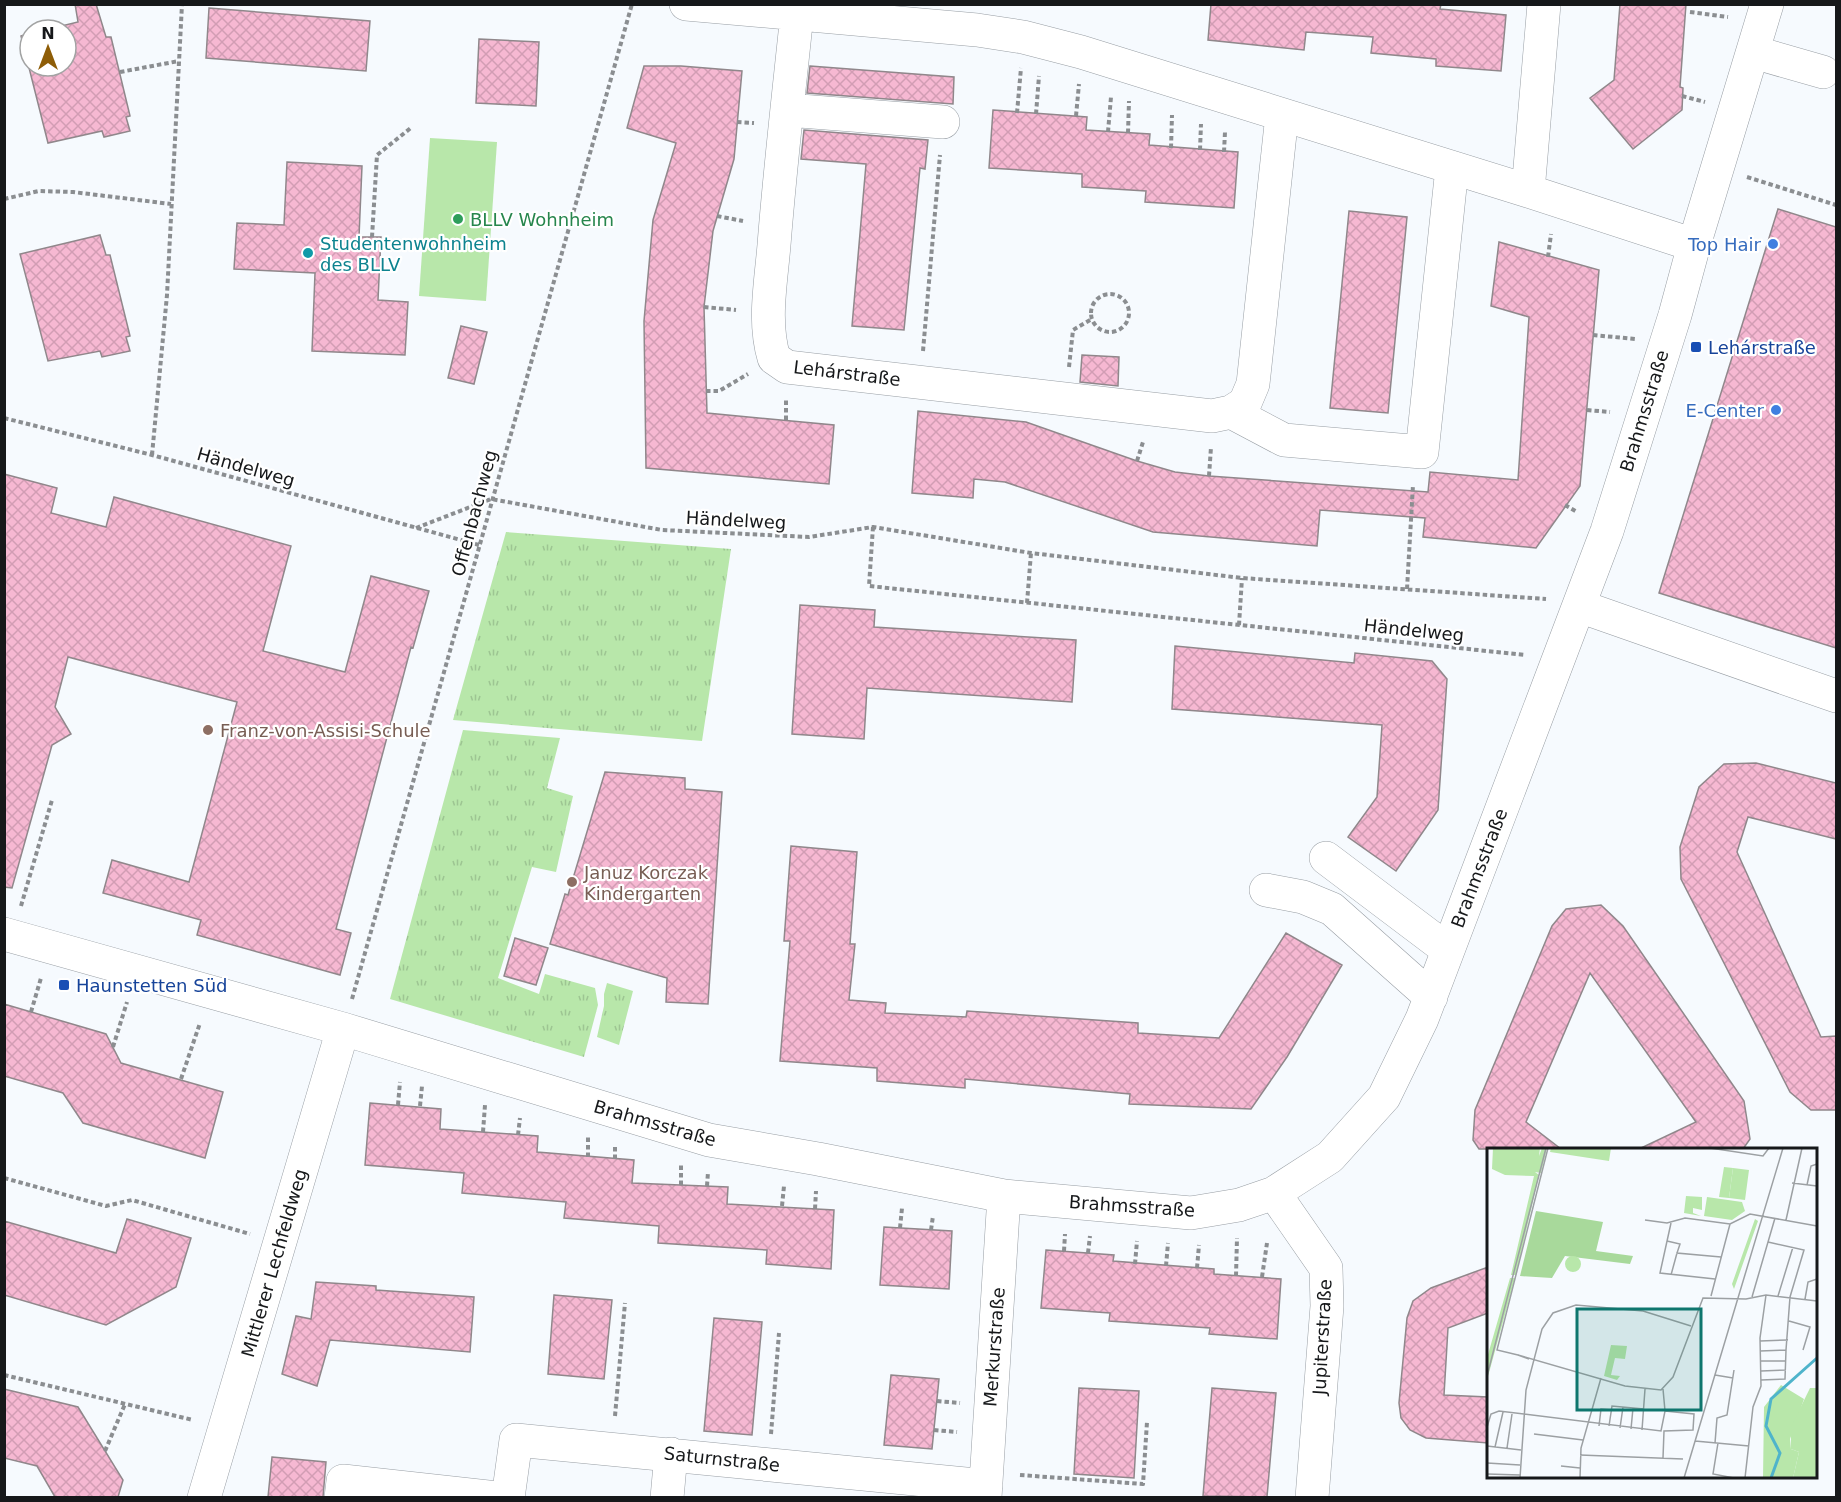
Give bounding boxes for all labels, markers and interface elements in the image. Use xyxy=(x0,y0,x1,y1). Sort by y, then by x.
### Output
north arrow xyxy=(18,18,78,78)
text: N xyxy=(41,24,55,43)
place label: BLLV Wohnheim xyxy=(470,209,614,230)
marker: BLLV Wohnheim xyxy=(451,212,465,226)
place label: Studentenwohnheim des BLLV xyxy=(320,233,507,275)
place label: Top Hair xyxy=(1687,234,1762,255)
marker: Top Hair xyxy=(1766,237,1780,251)
marker: Studentenwohnheim des BLLV xyxy=(301,246,315,260)
place label: Lehárstraße xyxy=(1708,337,1816,358)
marker: Lehárstraße xyxy=(1689,340,1703,354)
street label: Brahmsstraße xyxy=(1615,347,1673,475)
street label: Lehárstraße xyxy=(792,356,902,390)
place label: E-Center xyxy=(1686,400,1765,421)
marker: E-Center xyxy=(1769,403,1783,417)
street label: Händelweg xyxy=(195,443,297,491)
street label: Offenbachweg xyxy=(447,447,501,579)
street label: Händelweg xyxy=(685,507,787,533)
street label: Händelweg xyxy=(1363,614,1465,646)
place label: Franz-von-Assisi-Schule xyxy=(220,720,431,741)
marker: Franz-von-Assisi-Schule xyxy=(201,723,215,737)
street label: Brahmsstraße xyxy=(1447,805,1511,931)
place label: Januz Korczak Kindergarten xyxy=(583,862,709,904)
marker: Januz Korczak Kindergarten xyxy=(565,875,579,889)
place label: Haunstetten Süd xyxy=(76,975,227,996)
marker: Haunstetten Süd xyxy=(57,978,71,992)
street label: Brahmsstraße xyxy=(591,1095,719,1151)
inset map xyxy=(1487,1148,1817,1478)
street label: Mittlerer Lechfeldweg xyxy=(237,1166,311,1360)
street label: Brahmsstraße xyxy=(1068,1191,1196,1221)
street label: Jupiterstraße xyxy=(1308,1279,1336,1396)
street label: Merkurstraße xyxy=(979,1286,1009,1408)
street label: Saturnstraße xyxy=(663,1442,781,1476)

